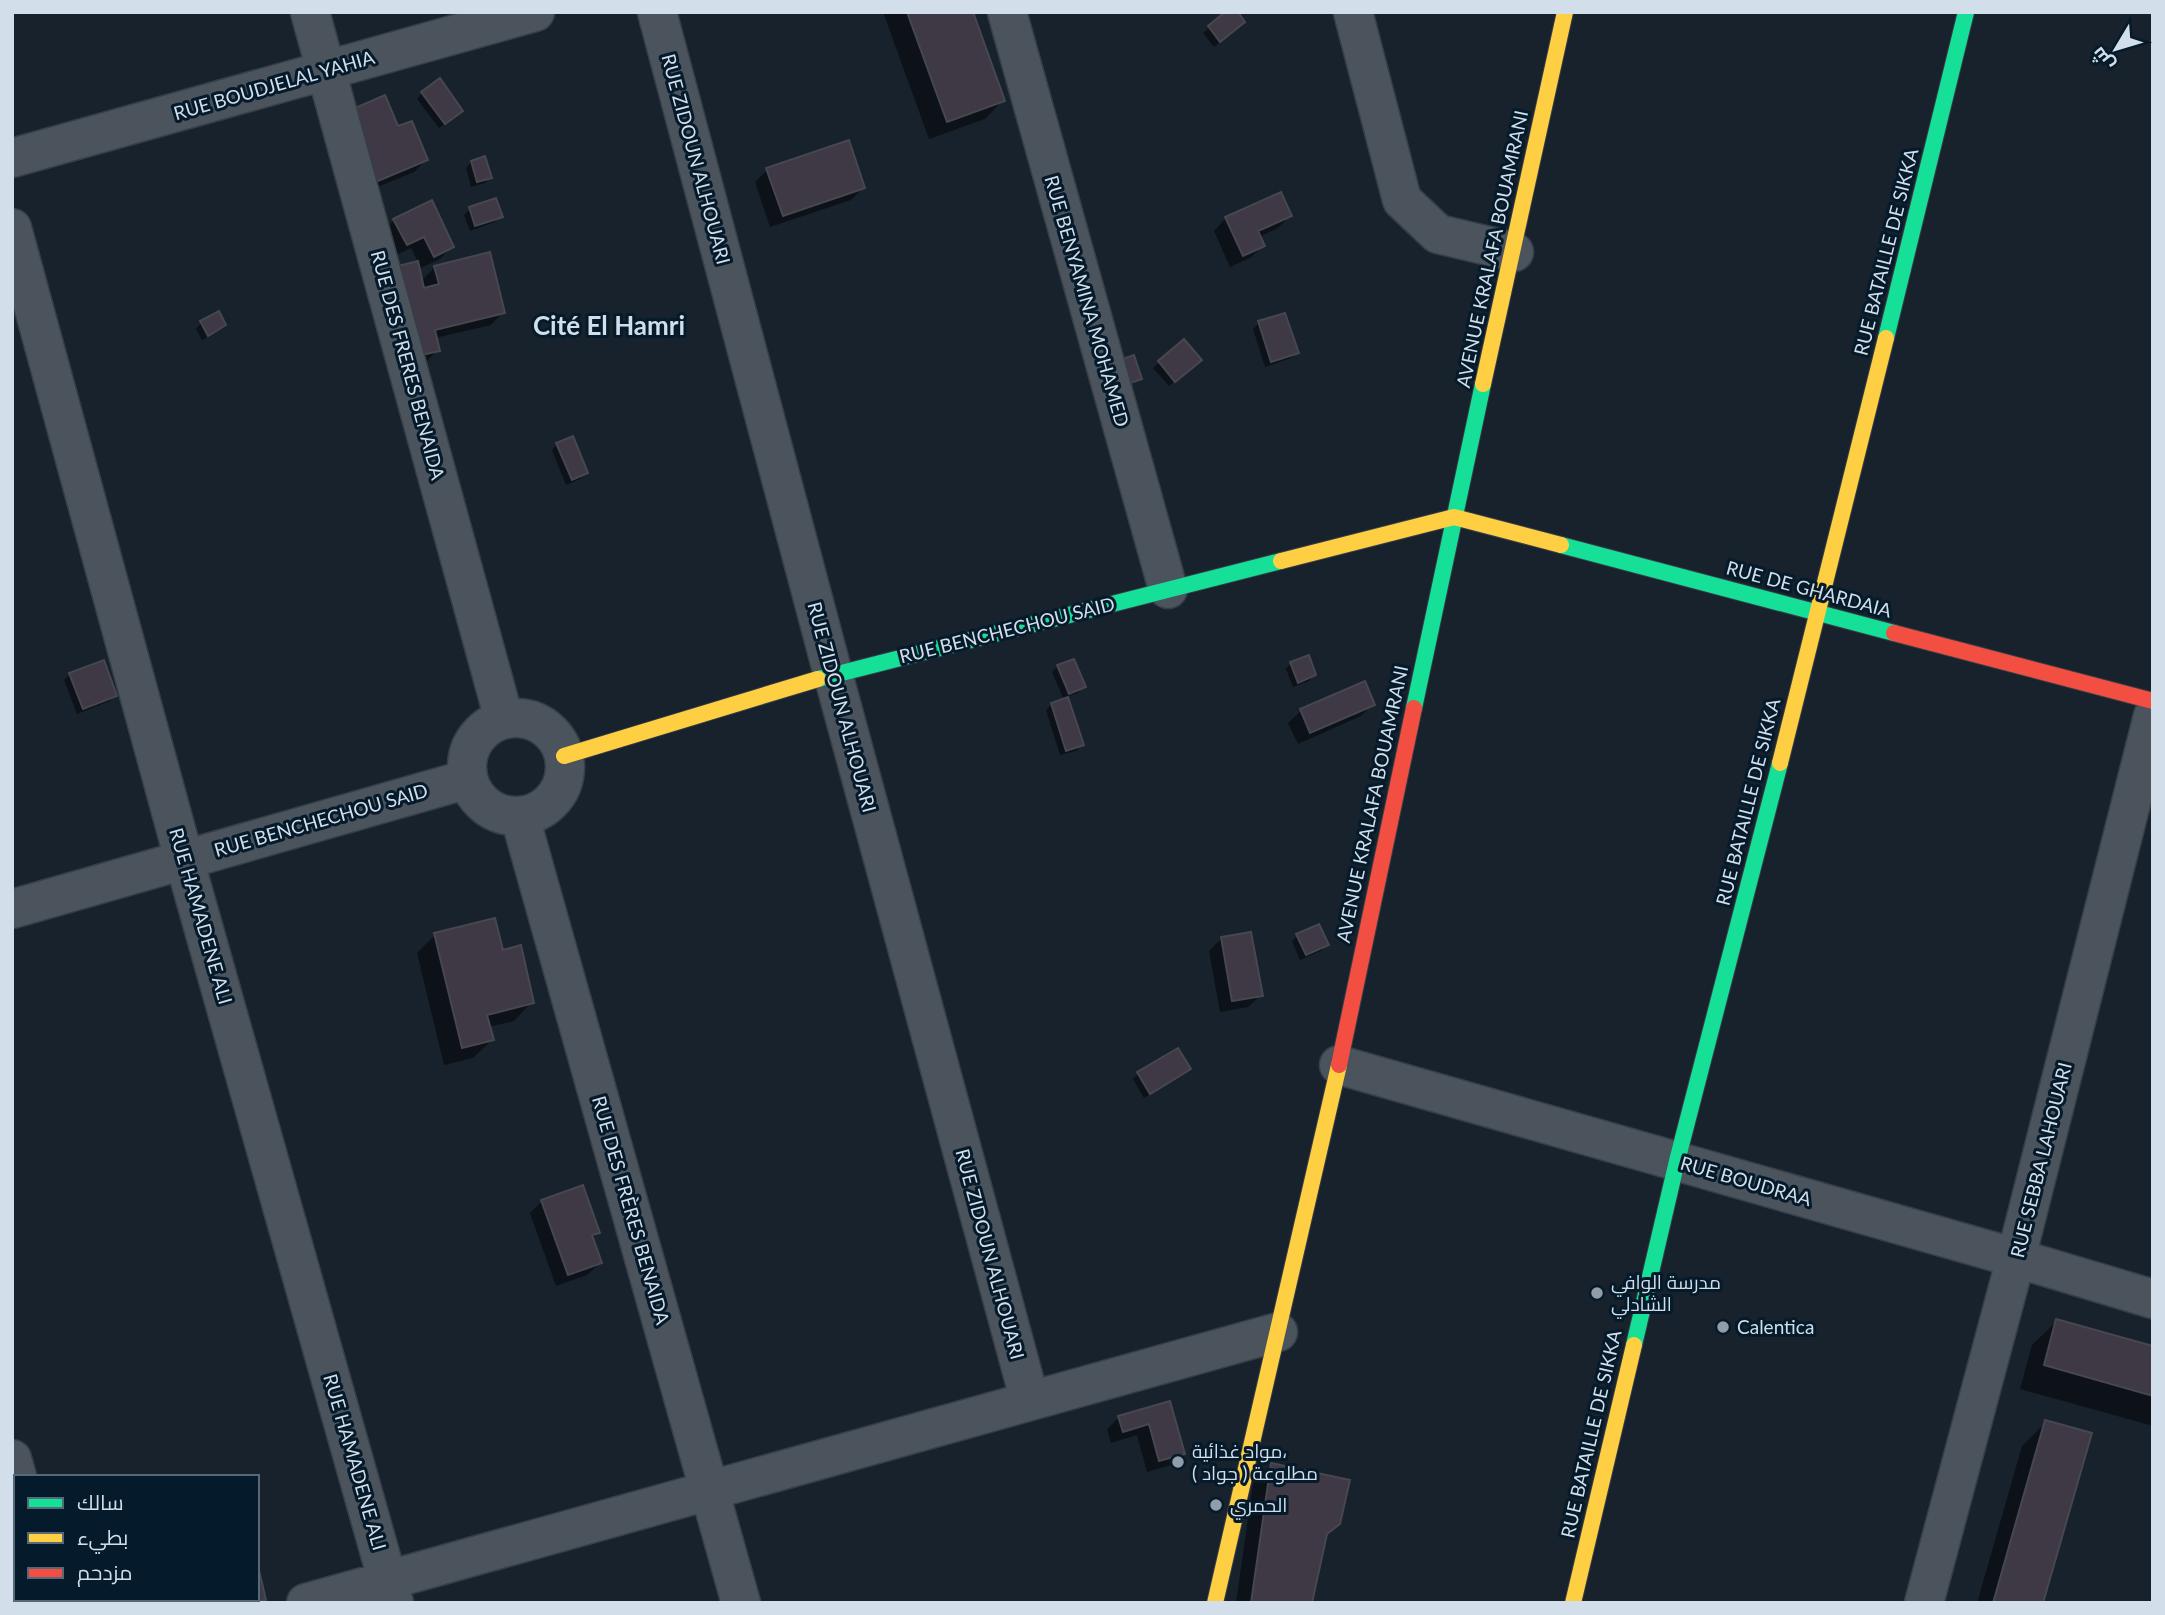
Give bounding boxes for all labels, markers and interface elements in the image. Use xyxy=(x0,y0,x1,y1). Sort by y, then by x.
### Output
north arrow xyxy=(2081,14,2151,84)
text: ش xyxy=(2086,42,2120,76)
street label: RUE BOUDJELAL YAHIA xyxy=(171,45,377,124)
street label: RUE ZIDOUN ALHOUARI xyxy=(657,51,736,267)
street label: AVENUE KRALAFA BOUAMRANI xyxy=(1451,108,1532,390)
street label: RUE BATAILLE DE SIKKA xyxy=(1849,146,1922,358)
street label: RUE BENYAMINA MOHAMED xyxy=(1041,172,1134,429)
street label: RUE DES FRERES BENAIDA xyxy=(367,248,450,482)
district label: Cité El Hamri xyxy=(533,309,685,341)
street label: RUE DE GHARDAIA xyxy=(1724,555,1894,622)
street label: RUE BENCHECHOU SAID xyxy=(897,592,1117,667)
street label: RUE ZIDOUN ALHOUARI xyxy=(803,599,882,815)
street label: AVENUE KRALAFA BOUAMRANI xyxy=(1331,663,1412,945)
street label: RUE BATAILLE DE SIKKA xyxy=(1711,696,1784,908)
street label: RUE BENCHECHOU SAID xyxy=(211,778,430,861)
street label: RUE HAMADENE ALI xyxy=(165,825,238,1007)
street label: RUE SEBBA LAHOUARI xyxy=(2005,1060,2076,1260)
street label: RUE DES FRÈRES BENAIDA xyxy=(588,1093,675,1327)
street label: RUE ZIDOUN ALHOUARI xyxy=(951,1146,1030,1362)
street label: RUE BOUDRAA xyxy=(1678,1151,1814,1210)
place label: مدرسة الوافي الشادلي xyxy=(1611,1270,1721,1319)
marker: مدرسة الوافي الشادلي xyxy=(1589,1285,1605,1301)
place label: Calentica xyxy=(1737,1315,1814,1338)
marker: Calentica xyxy=(1715,1319,1731,1335)
street label: RUE BATAILLE DE SIKKA xyxy=(1555,1328,1626,1540)
street label: RUE HAMADENE ALI xyxy=(319,1371,392,1553)
place label: مواد غذائية، مطلوعة ( جواد ) xyxy=(1192,1439,1318,1485)
marker: مواد غذائية، مطلوعة ( جواد ) xyxy=(1170,1454,1186,1470)
legend xyxy=(14,1475,259,1601)
text: سالك xyxy=(77,1489,124,1514)
place label: الحمري xyxy=(1230,1493,1287,1520)
marker: الحمري xyxy=(1208,1497,1224,1513)
text: بطيء xyxy=(77,1524,128,1554)
text: مزدحم xyxy=(77,1559,132,1587)

